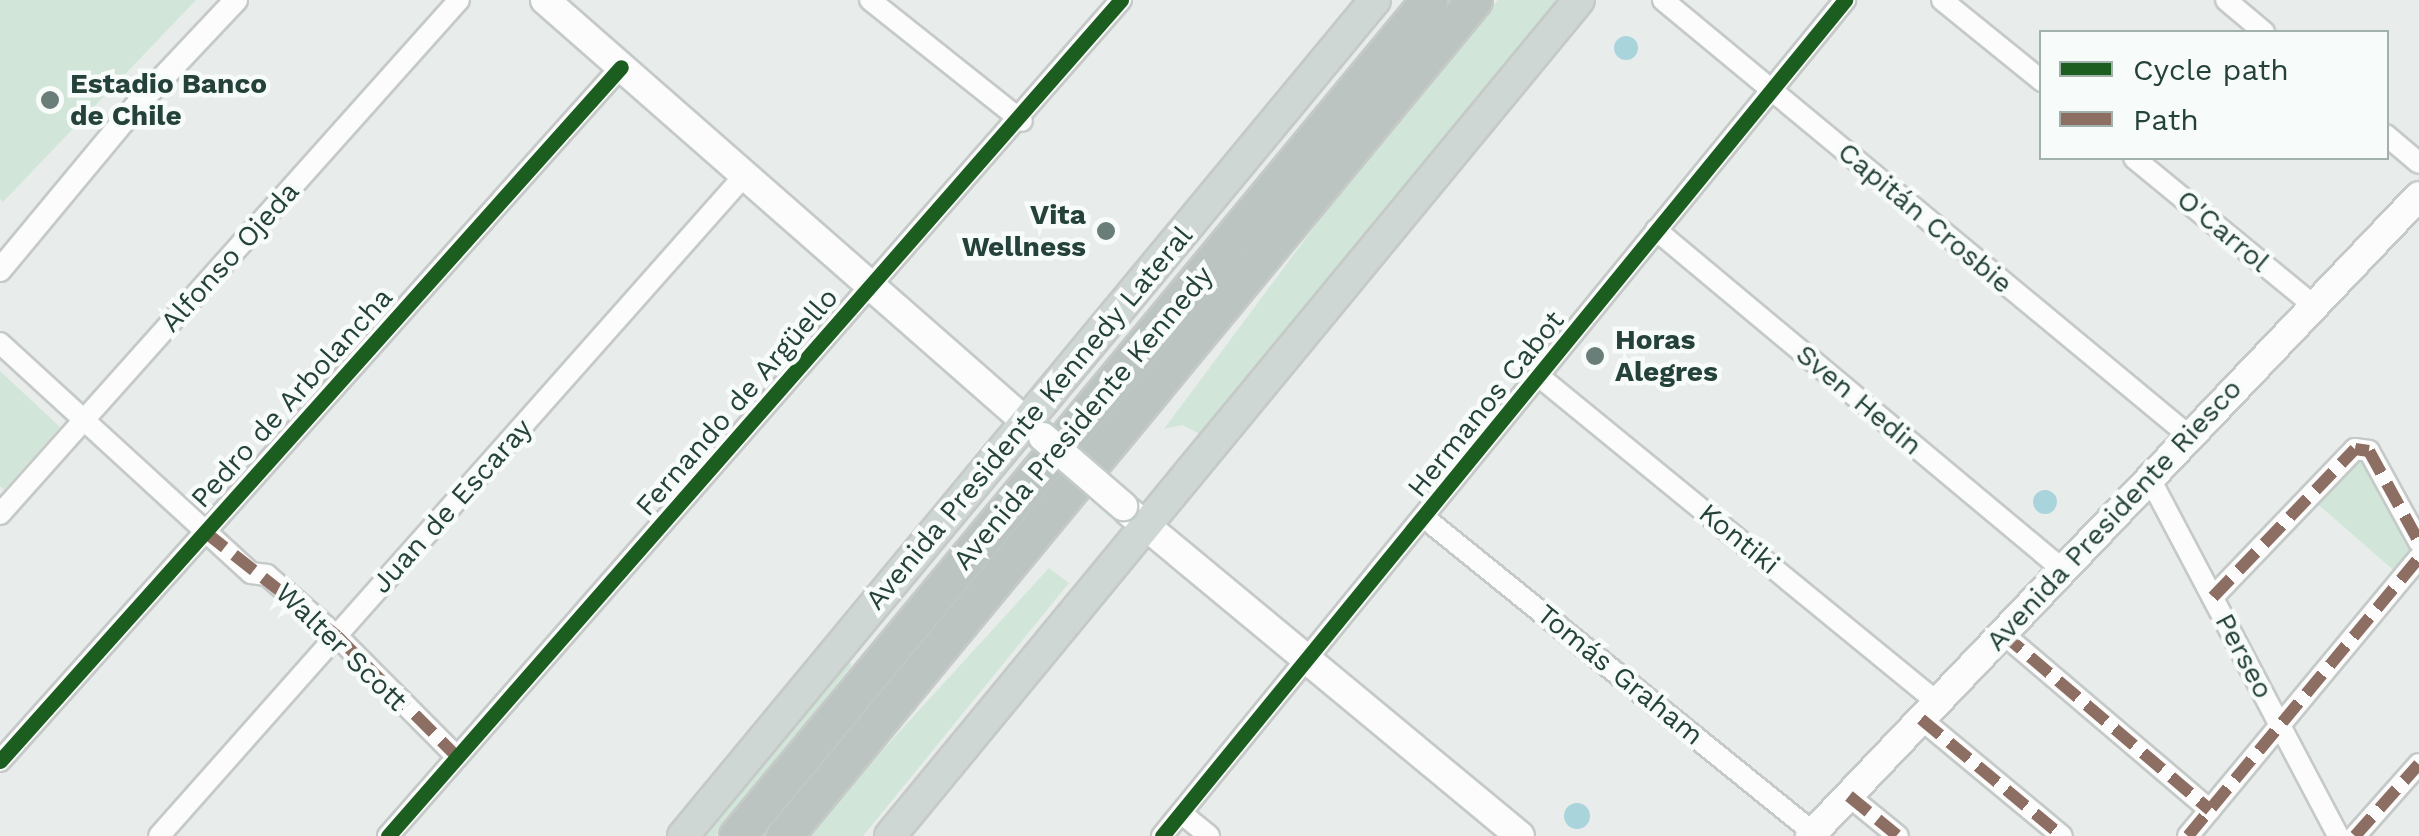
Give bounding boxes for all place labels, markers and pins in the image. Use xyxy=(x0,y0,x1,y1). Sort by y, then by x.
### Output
place label: Estadio Banco de Chile xyxy=(70,67,267,133)
marker: Estadio Banco de Chile xyxy=(39,89,61,111)
place label: Vita Wellness xyxy=(962,198,1086,264)
marker: Vita Wellness xyxy=(1095,220,1117,242)
place label: Horas Alegres xyxy=(1615,323,1718,389)
marker: Horas Alegres xyxy=(1584,345,1606,367)

